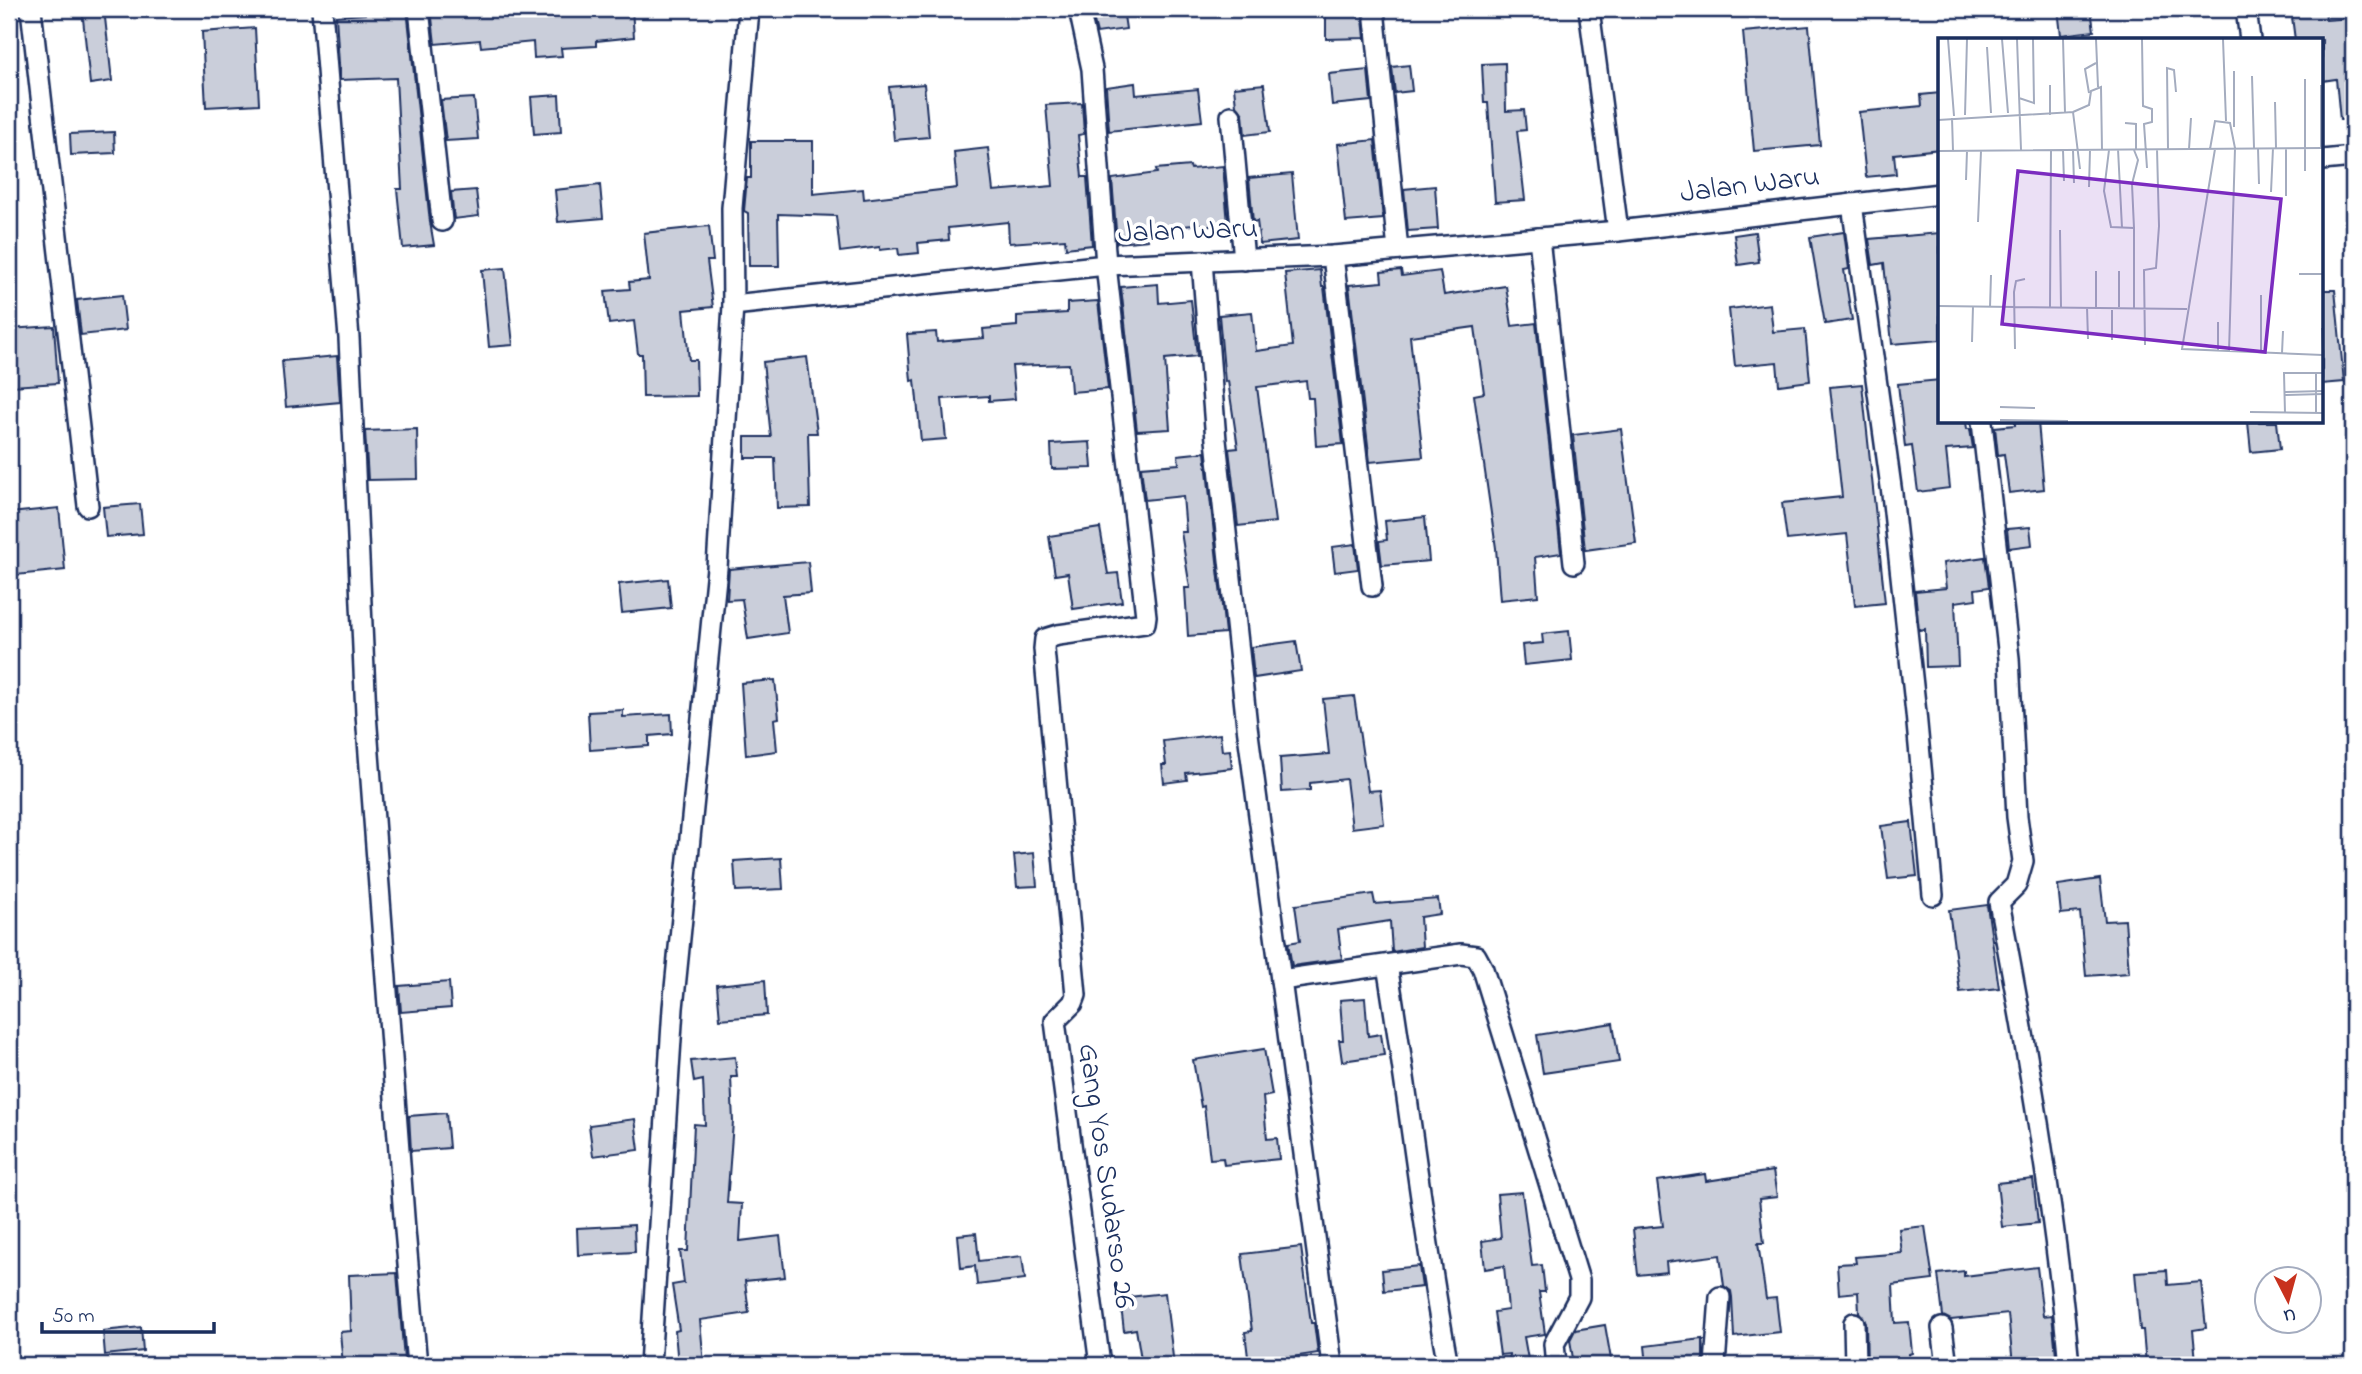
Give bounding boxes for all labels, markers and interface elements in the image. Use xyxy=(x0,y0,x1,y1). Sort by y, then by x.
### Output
inset map xyxy=(1938,38,2324,424)
street label: Jalan Waru xyxy=(1678,156,1822,216)
street label: Jalan Waru xyxy=(1117,208,1259,256)
street label: Gang Yos Sudarso 26 xyxy=(1065,1041,1145,1311)
north arrow xyxy=(2254,1266,2324,1336)
scale bar xyxy=(42,1290,214,1334)
text: U xyxy=(2282,1300,2297,1328)
text: 50 m xyxy=(52,1302,95,1332)

